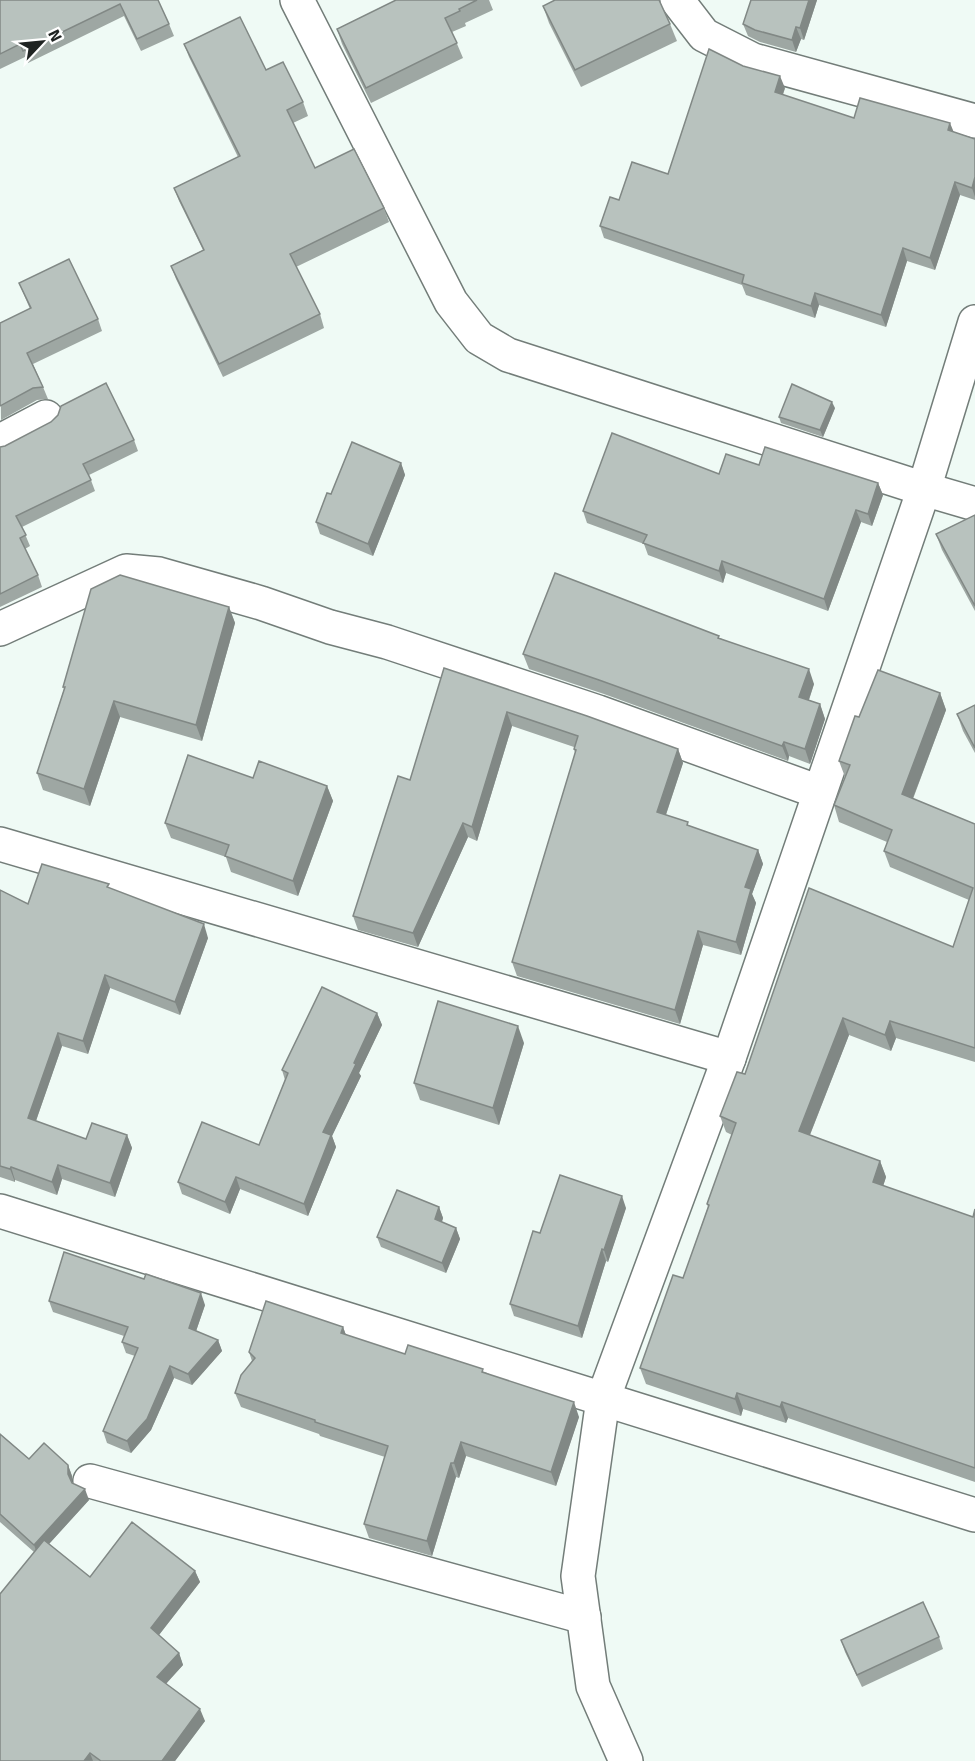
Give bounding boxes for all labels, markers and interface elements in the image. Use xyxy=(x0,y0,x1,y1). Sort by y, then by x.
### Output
north arrow xyxy=(12,12,72,72)
text: N xyxy=(43,26,66,45)

